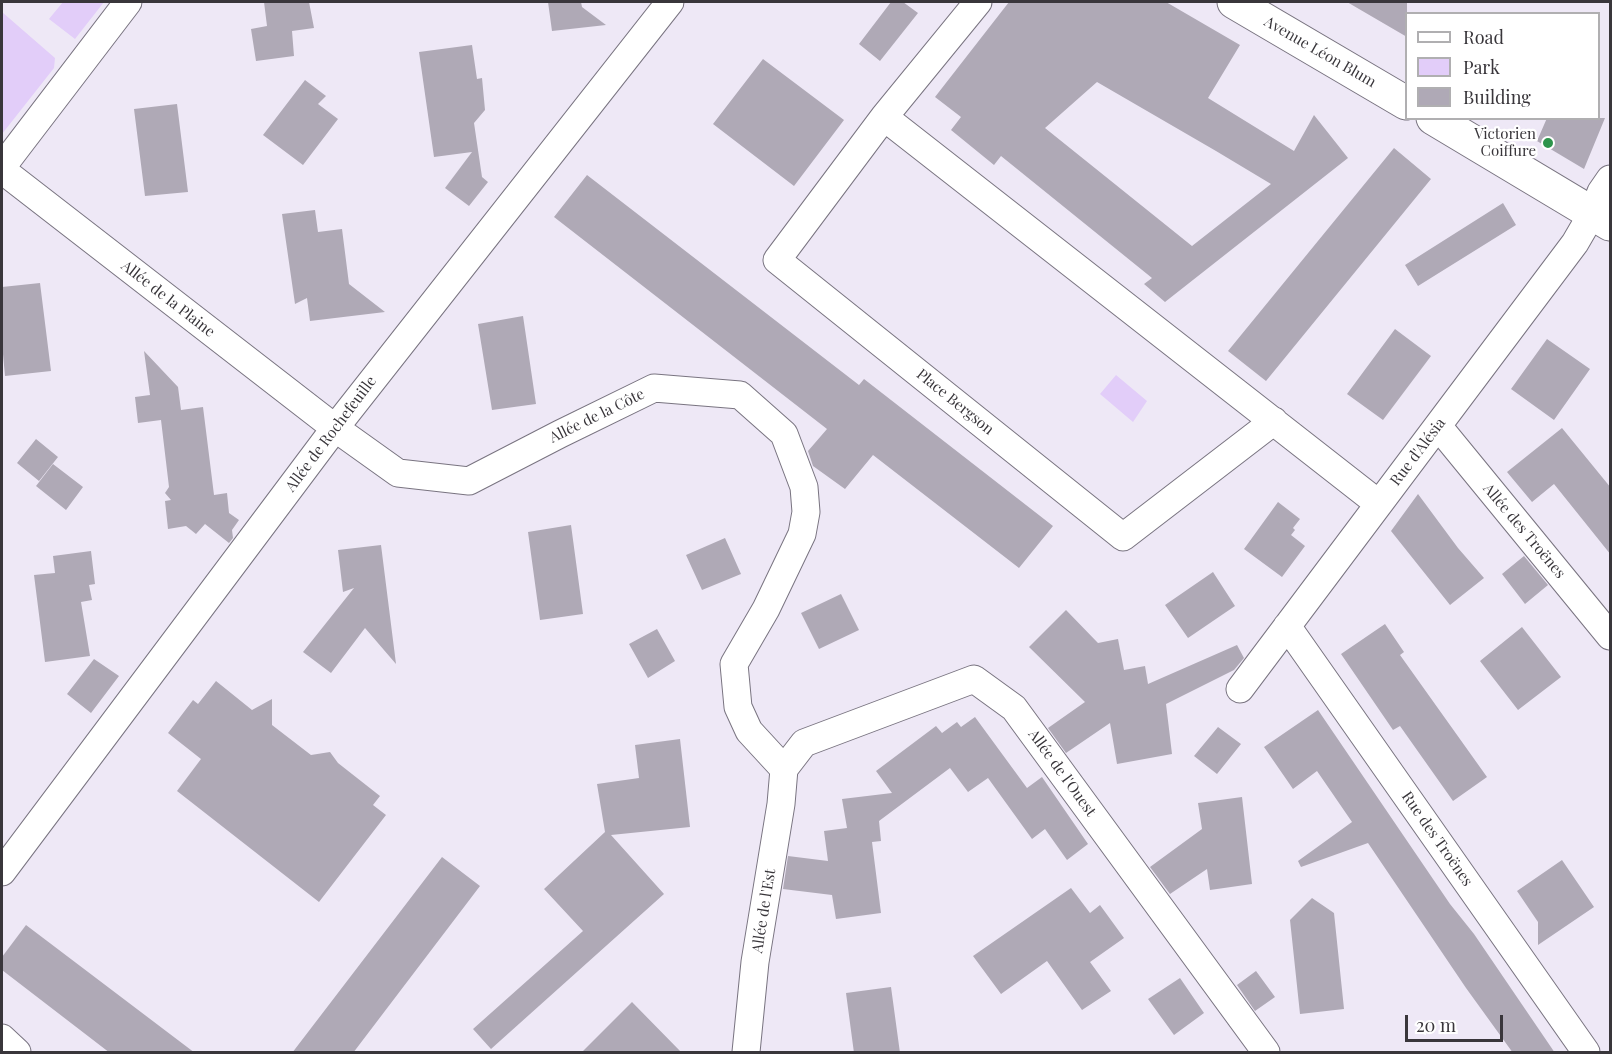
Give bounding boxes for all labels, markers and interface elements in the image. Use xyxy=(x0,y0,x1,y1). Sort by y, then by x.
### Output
legend xyxy=(1405,12,1600,120)
street label: Avenue Léon Blum xyxy=(1261,13,1379,91)
text: Road xyxy=(1463,25,1504,49)
text: Park xyxy=(1463,55,1500,79)
text: Building xyxy=(1463,85,1531,109)
place label: Victorien Coiffure xyxy=(1474,125,1536,160)
marker: Victorien Coiffure xyxy=(1541,136,1555,150)
street label: Allée de la Plaine xyxy=(118,257,218,341)
street label: Place Bergson xyxy=(913,365,997,439)
street label: Allée de Rochefeuille xyxy=(282,373,380,495)
street label: Allée de la Côte xyxy=(546,385,648,447)
street label: Rue d'Alésia xyxy=(1387,415,1449,489)
street label: Allée des Troënes xyxy=(1479,480,1569,582)
street label: Allée de l'Ouest xyxy=(1024,726,1100,820)
street label: Rue des Troënes xyxy=(1398,788,1476,890)
street label: Allée de l'Est xyxy=(748,868,780,954)
scale bar xyxy=(1408,1003,1506,1041)
text: 20 m xyxy=(1416,1013,1456,1037)

